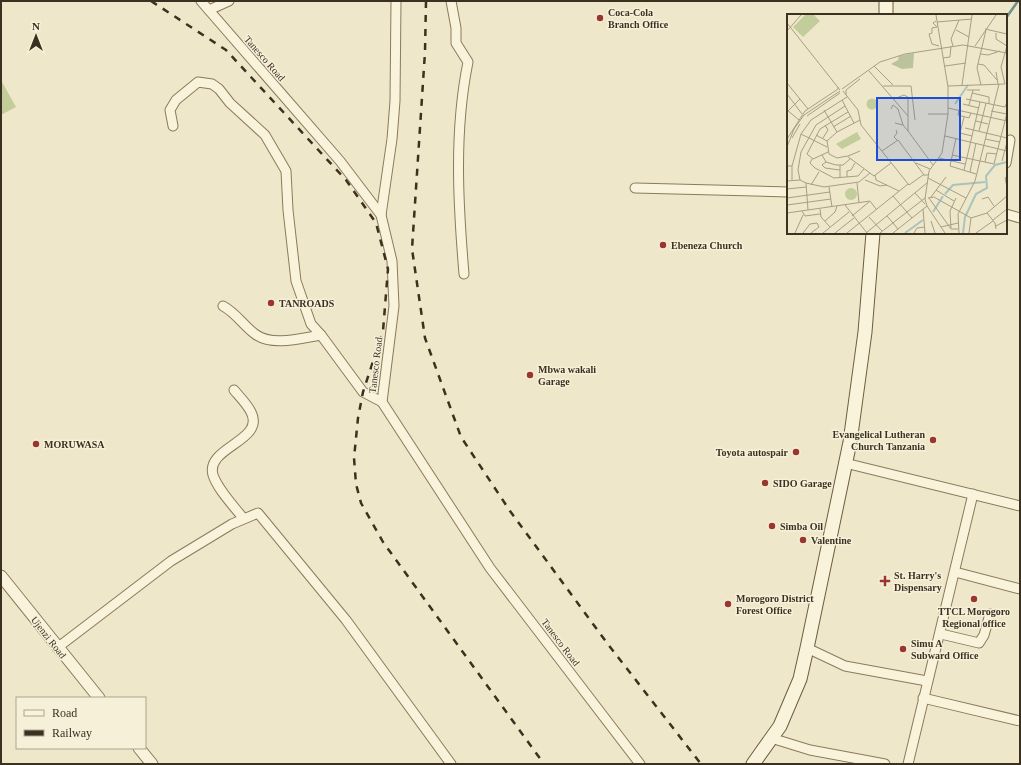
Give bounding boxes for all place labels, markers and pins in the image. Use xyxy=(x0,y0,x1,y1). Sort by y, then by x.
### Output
place label: Coca-Cola Branch Office xyxy=(608,7,669,30)
marker: Coca-Cola Branch Office xyxy=(595,13,605,23)
marker: Ebeneza Church xyxy=(658,240,668,250)
place label: Ebeneza Church xyxy=(671,240,743,251)
marker: TANROADS xyxy=(266,298,276,308)
place label: TANROADS xyxy=(279,298,335,309)
place label: Mbwa wakali Garage xyxy=(538,364,596,387)
marker: Mbwa wakali Garage xyxy=(525,370,535,380)
place label: Evangelical Lutheran Church Tanzania xyxy=(832,429,925,452)
marker: Evangelical Lutheran Church Tanzania xyxy=(928,435,938,445)
marker: MORUWASA xyxy=(31,439,41,449)
place label: MORUWASA xyxy=(44,439,105,450)
place label: Toyota autospair xyxy=(716,447,789,458)
marker: Toyota autospair xyxy=(791,447,801,457)
marker: SIDO Garage xyxy=(760,478,770,488)
place label: SIDO Garage xyxy=(773,478,832,489)
marker: Simba Oil xyxy=(767,521,777,531)
place label: Simba Oil xyxy=(780,521,823,532)
marker: Valentine xyxy=(798,535,808,545)
place label: Valentine xyxy=(811,535,852,546)
place label: St. Harry's Dispensary xyxy=(894,570,942,593)
marker: St. Harry's Dispensary xyxy=(879,575,891,587)
place label: Morogoro District Forest Office xyxy=(736,593,814,616)
marker: TTCL Morogoro Regional office xyxy=(969,594,979,604)
marker: Morogoro District Forest Office xyxy=(723,599,733,609)
place label: TTCL Morogoro Regional office xyxy=(938,606,1010,629)
place label: Simu A Subward Office xyxy=(911,638,979,661)
marker: Simu A Subward Office xyxy=(898,644,908,654)

